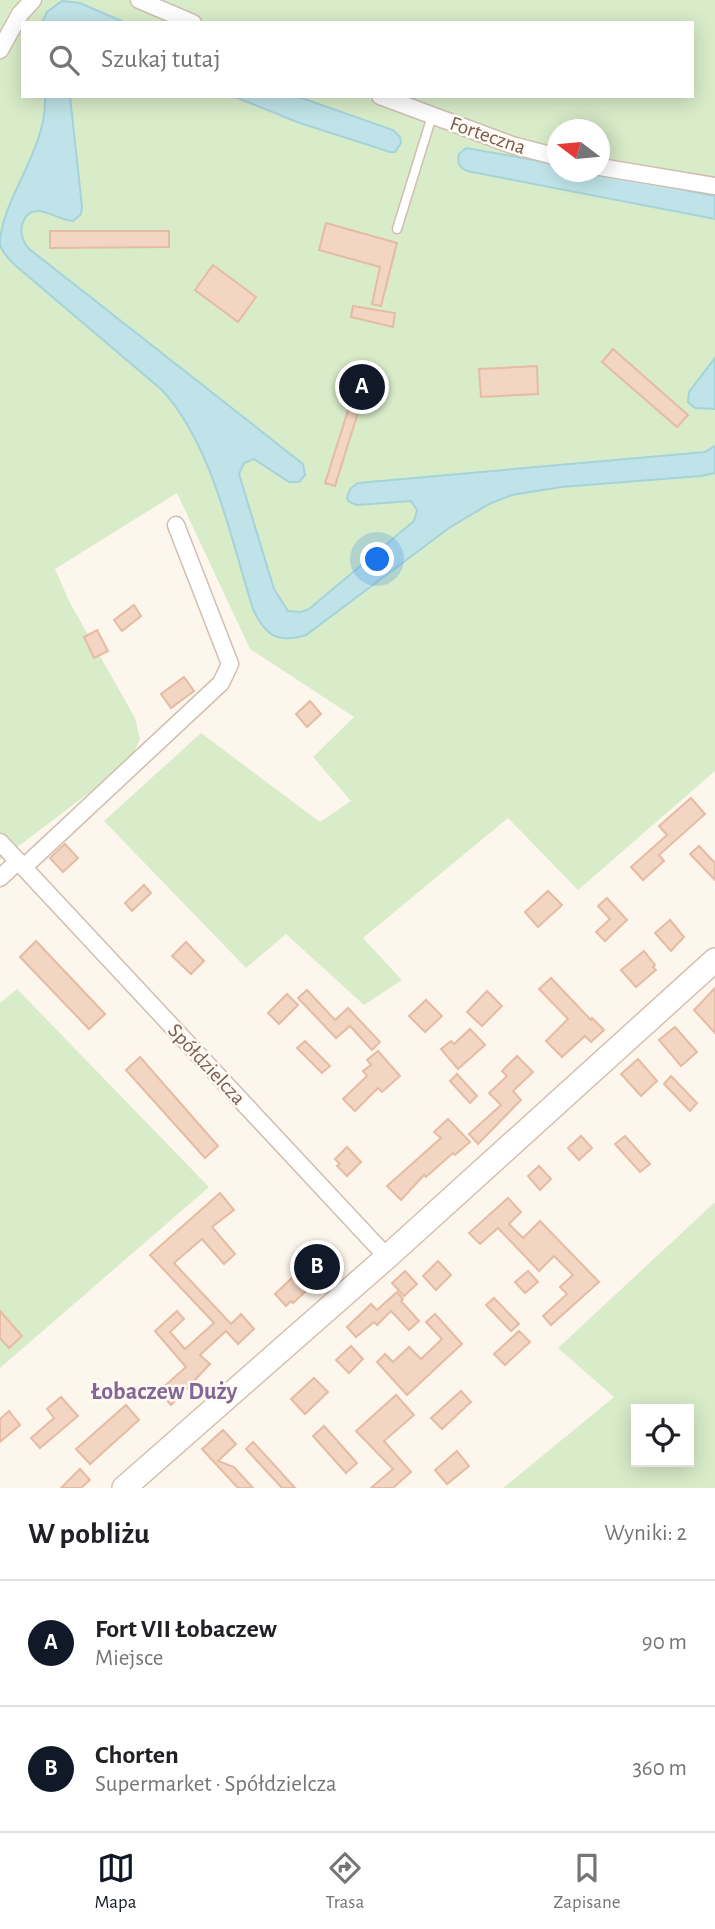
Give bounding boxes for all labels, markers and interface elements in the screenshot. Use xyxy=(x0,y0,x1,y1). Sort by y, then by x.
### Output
search box xyxy=(21,21,694,98)
icon: search xyxy=(45,41,83,79)
text: Szukaj tutaj xyxy=(101,46,221,72)
street label: Forteczna xyxy=(447,113,529,158)
north arrow xyxy=(547,119,610,182)
pin: A xyxy=(339,361,385,413)
your location xyxy=(360,542,394,576)
street label: Spółdzielcza xyxy=(164,1020,249,1109)
pin: B xyxy=(294,1241,340,1293)
district label: Łobaczew Duży xyxy=(90,1380,238,1404)
map controls xyxy=(631,1404,694,1467)
button: locate xyxy=(631,1404,694,1467)
text: W pobliżu xyxy=(28,1519,150,1549)
text: Wyniki: 2 xyxy=(604,1522,687,1545)
text: Fort VII Łobaczew xyxy=(95,1616,277,1642)
text: A xyxy=(44,1631,58,1654)
text: 90 m xyxy=(642,1631,687,1654)
text: Miejsce xyxy=(95,1647,163,1670)
text: Chorten xyxy=(95,1742,179,1768)
text: B xyxy=(44,1757,58,1780)
text: 360 m xyxy=(632,1757,687,1780)
text: Supermarket · Spółdzielcza xyxy=(95,1773,337,1796)
tab: Mapa xyxy=(95,1849,137,1914)
tab: Trasa xyxy=(326,1849,364,1914)
tab: Zapisane xyxy=(553,1849,620,1914)

